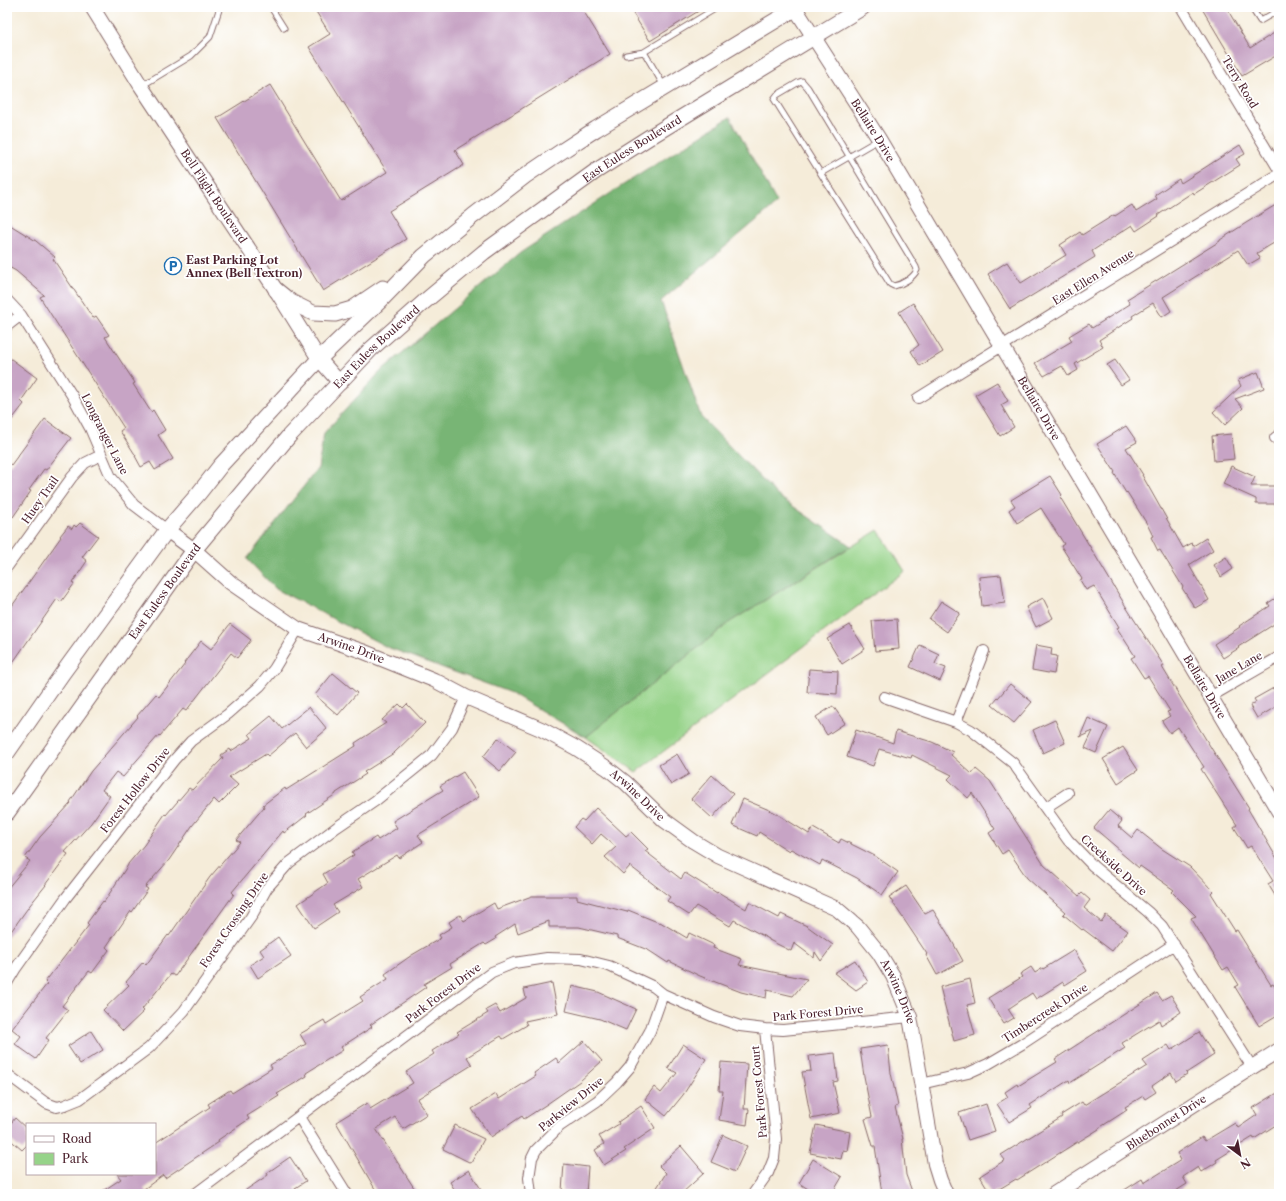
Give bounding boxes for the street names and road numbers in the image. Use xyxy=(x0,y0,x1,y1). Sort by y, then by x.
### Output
street label: Terry Road xyxy=(1219,53,1261,111)
street label: Bellaire Drive xyxy=(848,96,898,164)
street label: East Euless Boulevard xyxy=(580,112,684,185)
street label: Bell Flight Boulevard xyxy=(178,146,250,246)
street label: East Ellen Avenue xyxy=(1050,246,1136,308)
street label: East Euless Boulevard xyxy=(330,302,423,392)
street label: Bellaire Drive xyxy=(1015,374,1063,443)
street label: Longranger Lane xyxy=(79,391,131,477)
street label: Huey Trail xyxy=(19,473,62,527)
street label: East Euless Boulevard xyxy=(126,540,204,642)
street label: Arwine Drive xyxy=(315,629,387,666)
street label: Jane Lane xyxy=(1211,648,1265,687)
street label: Bellaire Drive xyxy=(1180,652,1229,721)
street label: Forest Hollow Drive xyxy=(97,744,173,836)
street label: Arwine Drive xyxy=(606,765,668,824)
street label: Creekside Drive xyxy=(1078,832,1150,898)
street label: Forest Crossing Drive xyxy=(197,869,271,971)
street label: Arwine Drive xyxy=(877,956,918,1025)
street label: Park Forest Drive xyxy=(403,960,483,1026)
street label: Timbercreek Drive xyxy=(1000,980,1090,1046)
street label: Park Forest Drive xyxy=(772,1002,864,1024)
street label: Park Forest Court xyxy=(748,1045,770,1139)
street label: Parkview Drive xyxy=(536,1074,606,1134)
street label: Bluebonnet Drive xyxy=(1123,1091,1209,1153)

